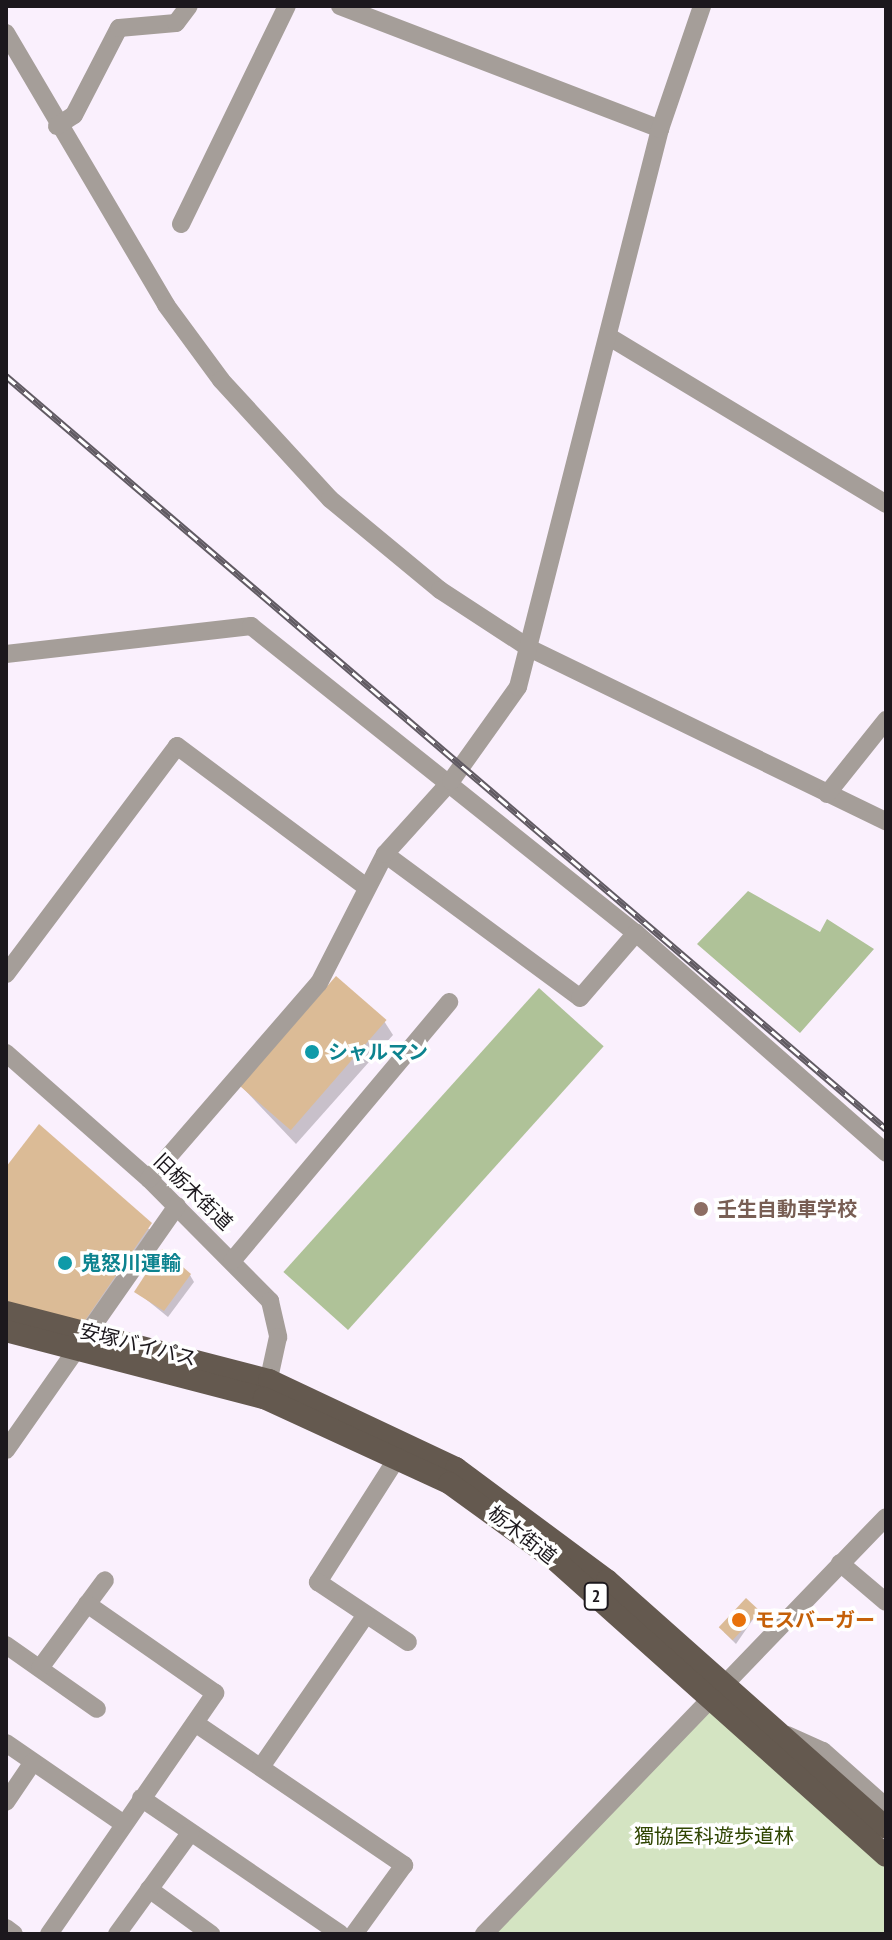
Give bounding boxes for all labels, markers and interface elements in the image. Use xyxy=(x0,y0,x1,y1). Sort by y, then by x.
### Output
place label: シャルマン xyxy=(328,1040,428,1064)
marker: シャルマン xyxy=(303,1043,321,1061)
street label: 旧栃木街道 xyxy=(149,1149,237,1235)
place label: 壬生自動車学校 xyxy=(717,1197,857,1221)
marker: 壬生自動車学校 xyxy=(692,1200,710,1218)
place label: 鬼怒川運輸 xyxy=(81,1251,181,1275)
marker: 鬼怒川運輸 xyxy=(56,1254,74,1272)
street label: 安塚バイパス xyxy=(77,1319,199,1371)
street label: 栃木街道 xyxy=(483,1501,561,1569)
road number: 2 xyxy=(582,1582,610,1610)
place label: モスバーガー xyxy=(755,1608,875,1632)
marker: モスバーガー xyxy=(730,1611,748,1629)
park label: 獨協医科遊歩道林 xyxy=(634,1824,794,1848)

